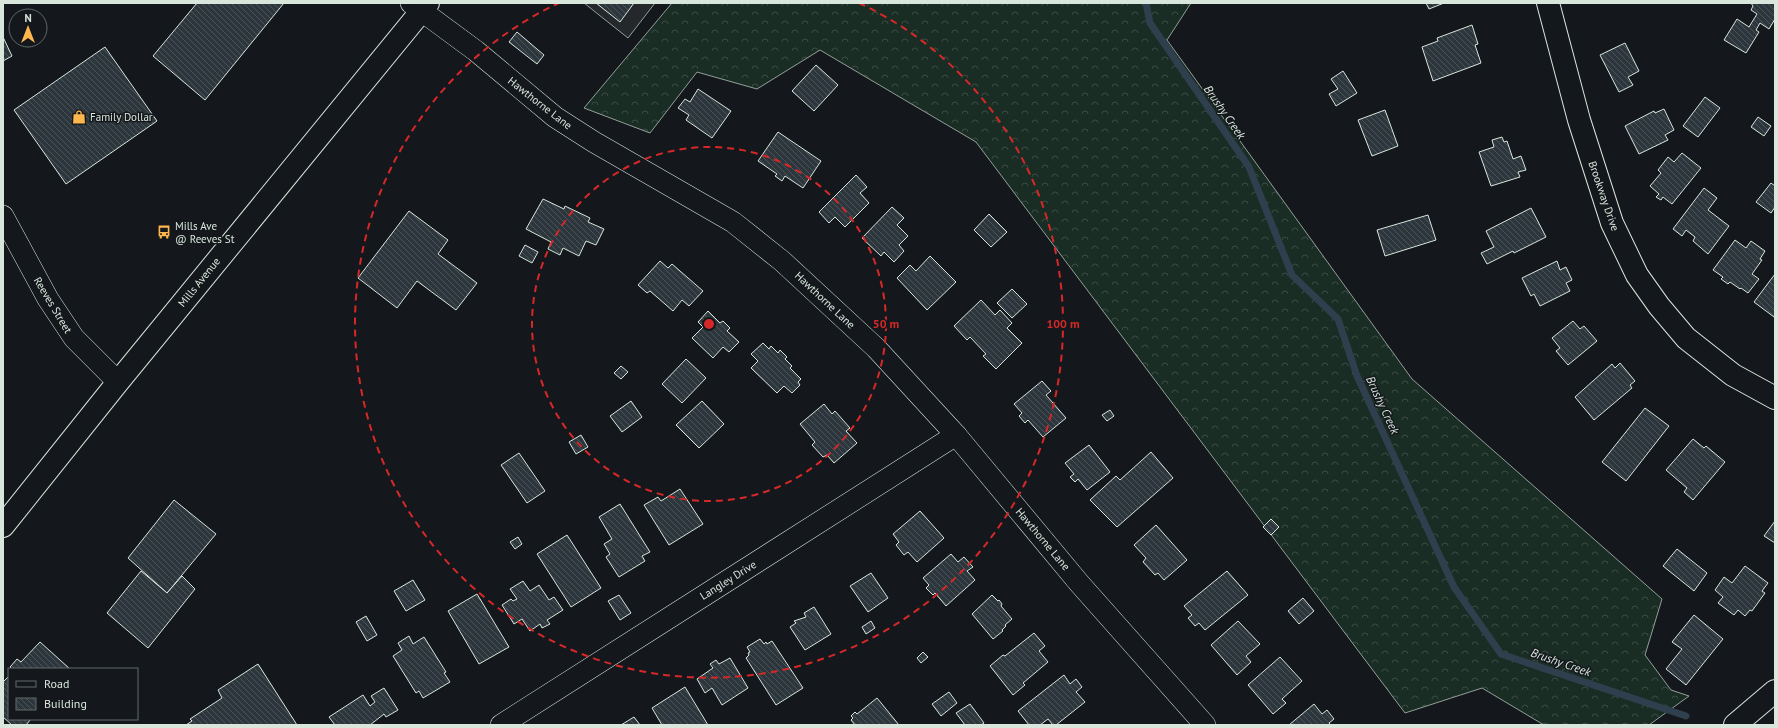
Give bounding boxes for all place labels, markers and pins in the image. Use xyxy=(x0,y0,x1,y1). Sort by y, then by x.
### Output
shop icon: Family Dollar xyxy=(71,109,87,125)
place label: Family Dollar xyxy=(90,110,153,124)
place label: Mills Ave @ Reeves St xyxy=(175,219,235,246)
bus stop icon: Mills Ave @ Reeves St xyxy=(156,224,172,240)
centre of rings xyxy=(702,317,716,331)

